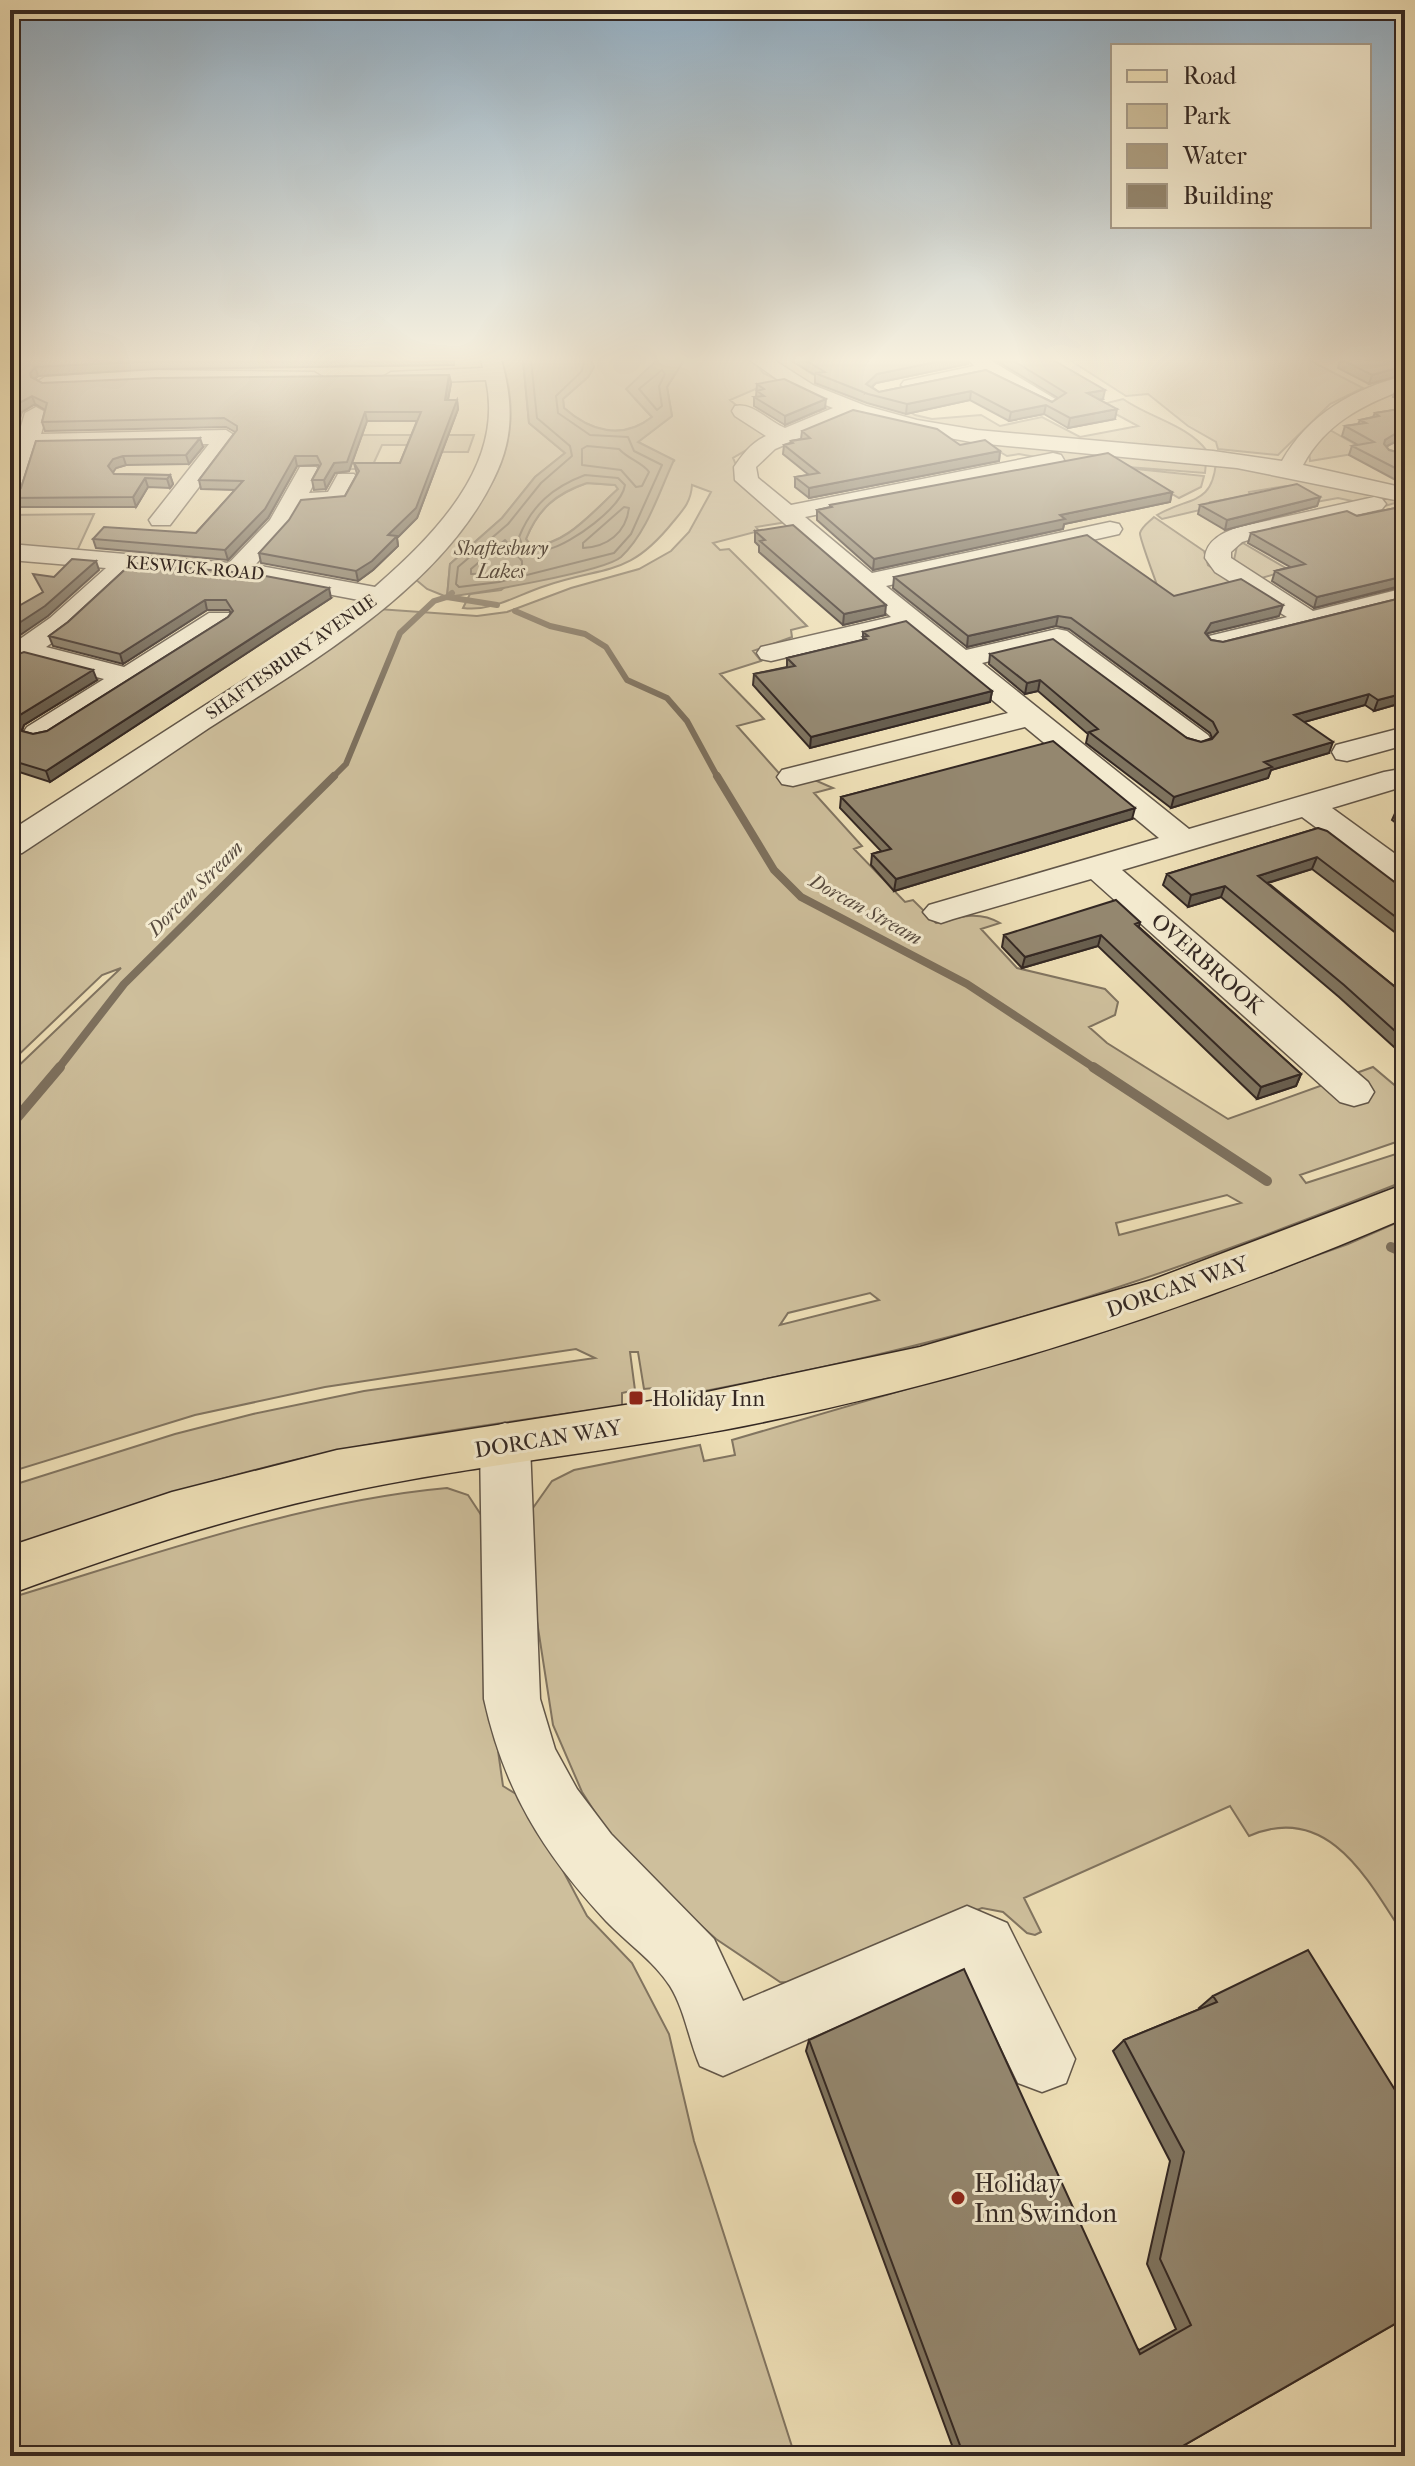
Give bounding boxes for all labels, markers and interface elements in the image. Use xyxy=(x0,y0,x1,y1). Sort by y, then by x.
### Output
legend xyxy=(1111,44,1371,228)
text: Road xyxy=(1183,62,1237,90)
text: Park xyxy=(1183,102,1231,130)
text: Water xyxy=(1182,142,1247,170)
text: Building xyxy=(1183,182,1274,210)
water label: Shaftesbury Lakes xyxy=(453,537,549,583)
street label: KESWICK ROAD xyxy=(125,552,265,585)
street label: SHAFTESBURY AVENUE xyxy=(202,591,381,724)
water label: Dorcan Stream xyxy=(142,836,248,942)
water label: Dorcan Stream xyxy=(804,868,926,950)
street label: OVERBROOK xyxy=(1146,908,1270,1020)
street label: DORCAN WAY xyxy=(1103,1250,1253,1323)
place label: Holiday Inn xyxy=(652,1386,765,1412)
marker: Holiday Inn xyxy=(627,1389,645,1407)
street label: DORCAN WAY xyxy=(473,1414,625,1463)
place label: Holiday Inn Swindon xyxy=(974,2168,1117,2229)
marker: Holiday Inn Swindon xyxy=(949,2189,967,2207)

